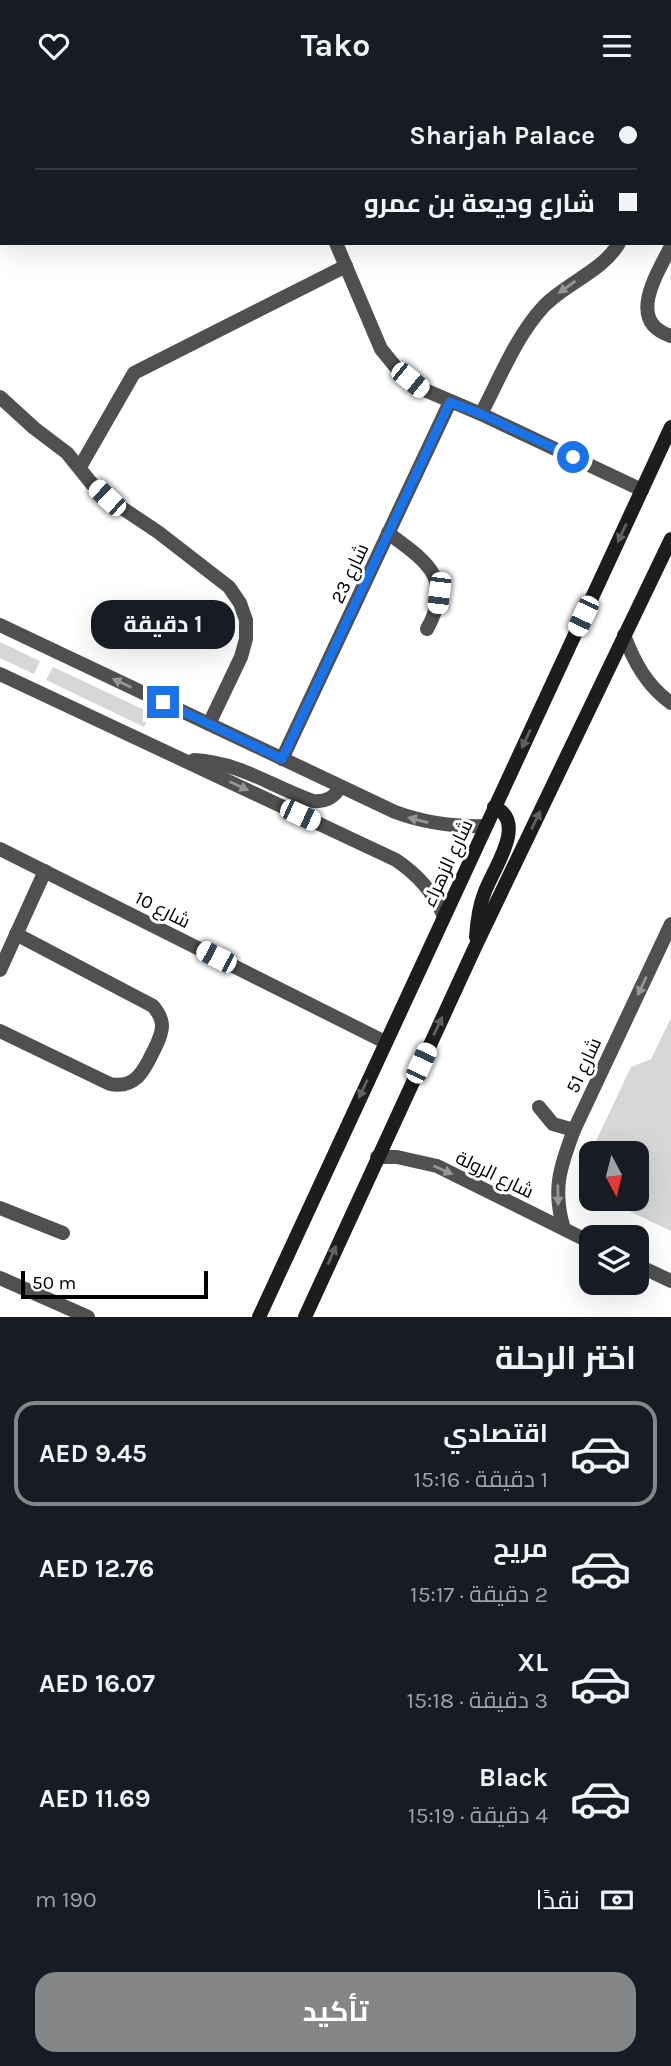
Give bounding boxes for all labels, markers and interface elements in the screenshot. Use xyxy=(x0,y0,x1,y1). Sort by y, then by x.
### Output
icon: heart xyxy=(35,27,73,65)
text: Tako xyxy=(301,27,370,64)
icon: menu xyxy=(598,27,636,65)
text: Sharjah Palace xyxy=(409,120,595,151)
text: شارع وديعة بن عمرو xyxy=(364,188,595,219)
one-way arrow xyxy=(558,280,576,294)
car xyxy=(388,359,433,401)
route start xyxy=(557,441,589,473)
car xyxy=(85,476,130,520)
one-way arrow xyxy=(616,523,627,543)
street label: شارع 23 xyxy=(327,540,375,608)
car xyxy=(427,571,452,615)
car xyxy=(565,593,602,639)
callout: 1 دقيقة xyxy=(91,601,235,649)
text: 1 دقيقة xyxy=(123,611,203,638)
one-way arrow xyxy=(112,677,132,689)
route end xyxy=(147,686,179,718)
one-way arrow xyxy=(520,729,532,749)
one-way arrow xyxy=(229,781,249,792)
car xyxy=(277,797,324,833)
one-way arrow xyxy=(530,810,541,830)
one-way arrow xyxy=(407,814,428,824)
street label: شارع الزهراء xyxy=(418,816,479,911)
street label: شارع 10 xyxy=(130,887,194,935)
car xyxy=(193,938,240,976)
one-way arrow xyxy=(636,976,648,996)
one-way arrow xyxy=(432,1016,444,1036)
street label: شارع 51 xyxy=(562,1034,608,1097)
car xyxy=(403,1040,440,1086)
one-way arrow xyxy=(357,1079,369,1099)
north arrow xyxy=(579,1141,649,1211)
map controls xyxy=(579,1141,649,1295)
street label: شارع الرولة xyxy=(451,1147,537,1205)
one-way arrow xyxy=(433,1164,454,1175)
one-way arrow xyxy=(552,1184,564,1206)
button: layers xyxy=(579,1225,649,1295)
one-way arrow xyxy=(327,1245,338,1265)
scale bar xyxy=(21,1268,208,1300)
text: 50 m xyxy=(32,1272,76,1294)
text: اختر الرحلة xyxy=(495,1340,636,1377)
text: اقتصادي xyxy=(443,1418,548,1449)
icon: car xyxy=(569,1422,632,1485)
text: AED 9.45 xyxy=(39,1438,147,1469)
text: 1 دقيقة · 15:16 xyxy=(413,1466,548,1493)
text: مريح xyxy=(493,1533,548,1564)
icon: car xyxy=(569,1537,632,1600)
text: AED 12.76 xyxy=(39,1553,154,1584)
text: 2 دقيقة · 15:17 xyxy=(410,1581,548,1608)
text: XL xyxy=(517,1647,548,1678)
icon: car xyxy=(569,1652,632,1715)
text: AED 16.07 xyxy=(39,1668,155,1699)
text: 3 دقيقة · 15:18 xyxy=(406,1687,548,1714)
text: Black xyxy=(479,1762,548,1793)
icon: car xyxy=(569,1767,632,1830)
text: AED 11.69 xyxy=(39,1783,151,1814)
text: 4 دقيقة · 15:19 xyxy=(408,1802,548,1829)
icon: cash xyxy=(598,1881,636,1919)
text: نقدًا xyxy=(536,1885,580,1916)
text: 190 m xyxy=(35,1886,97,1913)
button: تأكيد xyxy=(35,1972,636,2052)

